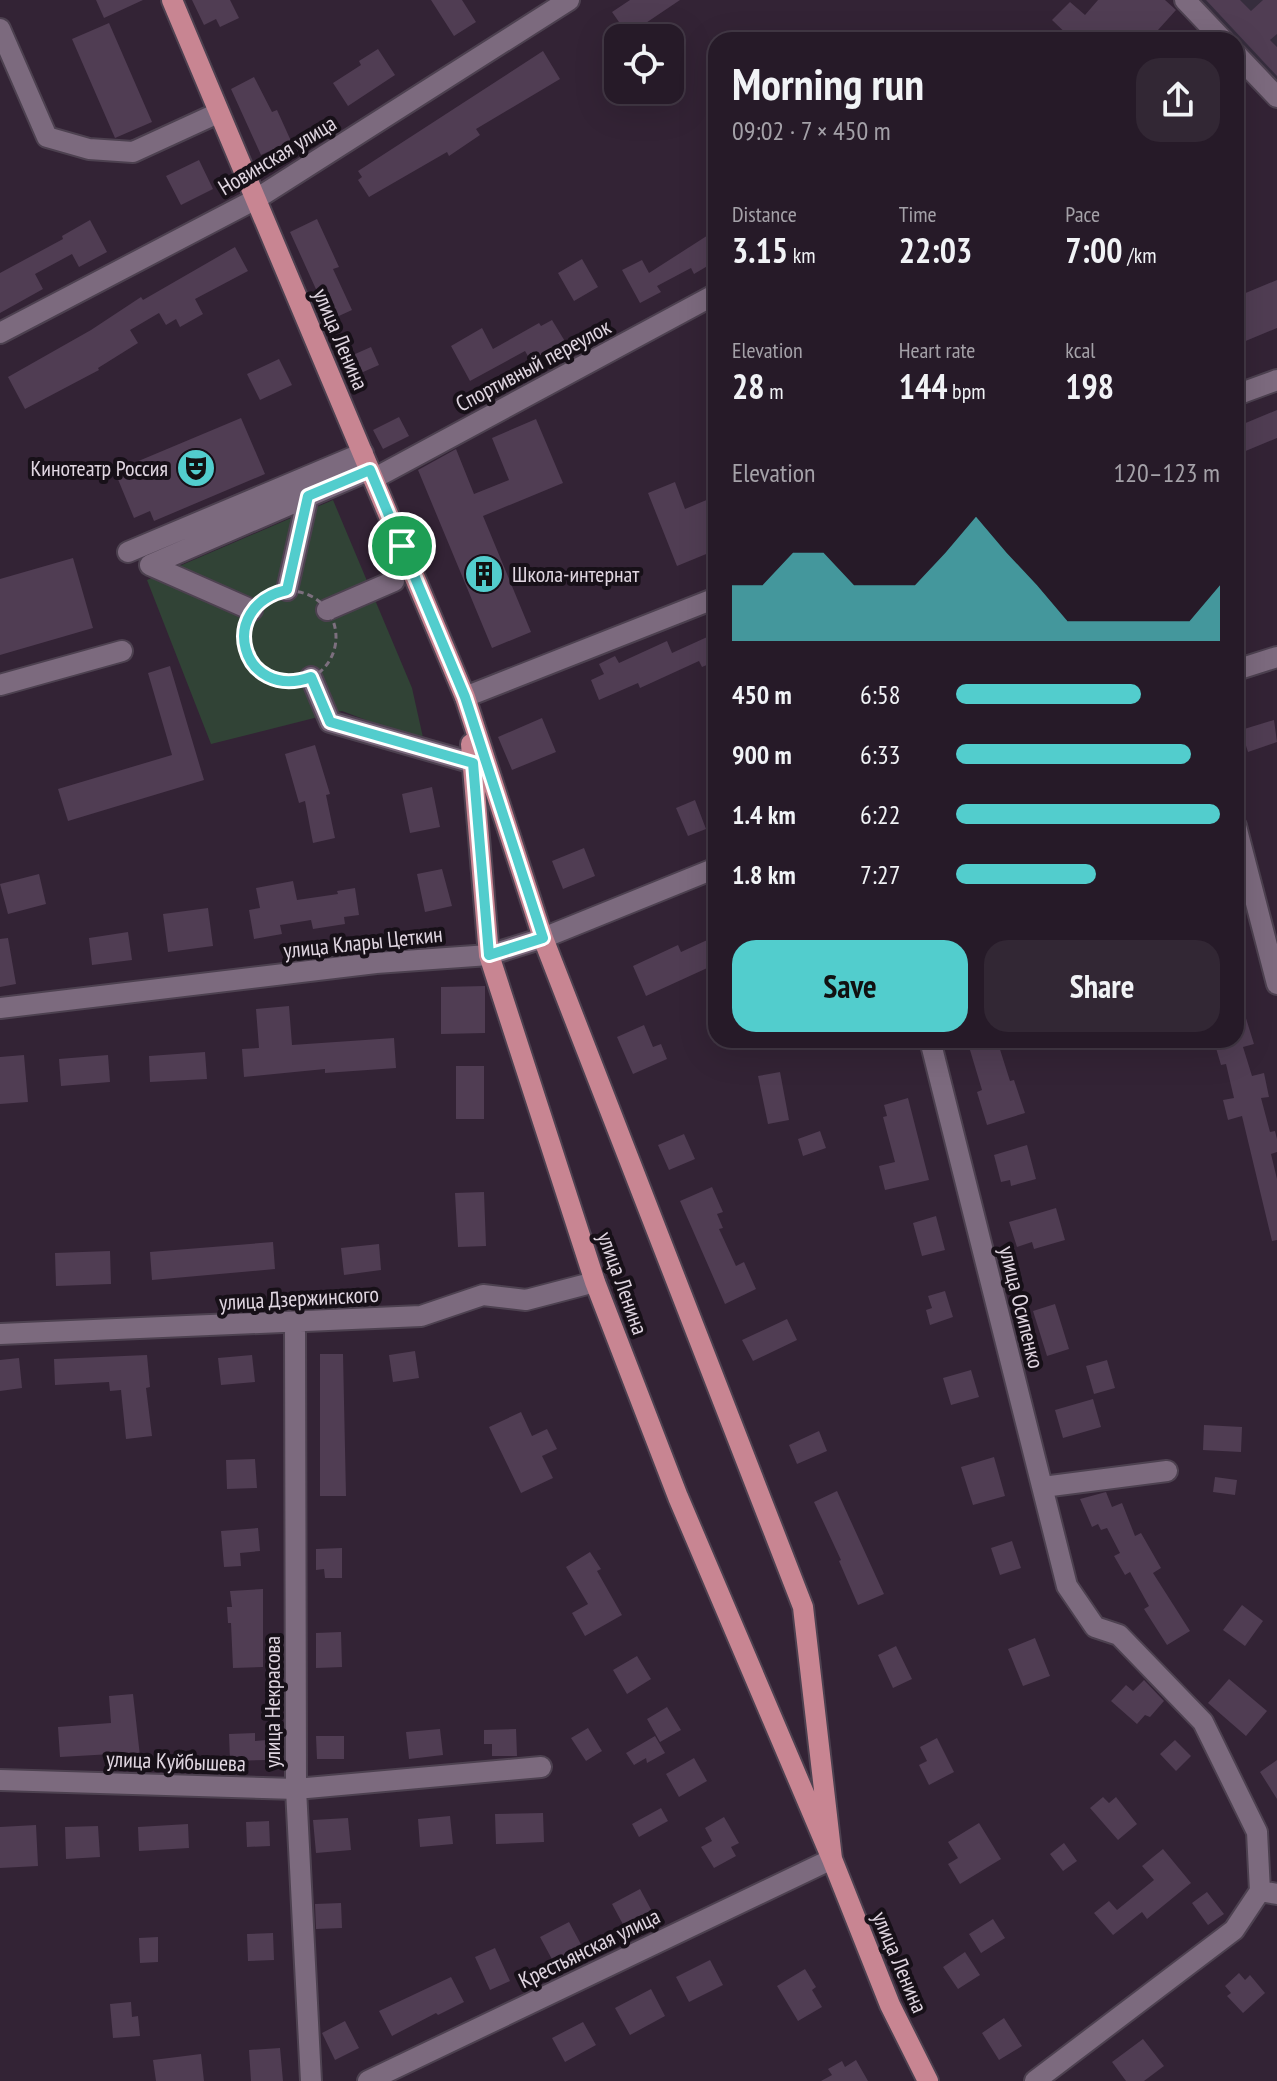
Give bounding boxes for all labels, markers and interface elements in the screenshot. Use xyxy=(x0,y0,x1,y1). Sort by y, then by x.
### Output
map controls xyxy=(604,24,684,104)
button: locate xyxy=(604,24,684,104)
text: Morning run xyxy=(732,55,924,112)
button: share xyxy=(1136,58,1220,142)
street label: Новинская улица xyxy=(213,109,341,201)
text: 09:02 · 7 × 450 m xyxy=(732,114,891,147)
text: Distance xyxy=(732,200,797,228)
text: Time xyxy=(899,200,937,228)
text: Pace xyxy=(1065,200,1100,228)
text: 3.15 xyxy=(732,228,788,272)
text: 22:03 xyxy=(899,228,972,272)
text: 7:00 xyxy=(1065,228,1123,272)
text: km xyxy=(788,241,816,269)
text: /km xyxy=(1123,241,1157,269)
street label: улица Ленина xyxy=(307,284,375,394)
street label: Спортивный переулок xyxy=(451,312,616,418)
text: Elevation xyxy=(732,336,803,364)
text: Heart rate xyxy=(899,336,975,364)
text: kcal xyxy=(1065,336,1095,364)
text: 28 xyxy=(732,364,765,408)
text: 144 xyxy=(899,364,947,408)
text: 198 xyxy=(1065,364,1114,408)
text: m xyxy=(765,377,784,405)
text: bpm xyxy=(947,377,986,405)
theatre icon: Кинотеатр Россия xyxy=(175,447,217,489)
place label: Кинотеатр Россия xyxy=(31,454,168,482)
text: Elevation xyxy=(732,456,815,489)
text: 120–123 m xyxy=(1114,456,1220,489)
pin xyxy=(368,512,436,580)
icon: arrive xyxy=(380,524,424,568)
building icon: Школа-интернат xyxy=(463,553,505,595)
place label: Школа-интернат xyxy=(512,560,640,588)
text: 450 m xyxy=(732,678,792,711)
text: 6:58 xyxy=(860,678,900,711)
text: 900 m xyxy=(732,738,792,771)
text: 6:33 xyxy=(860,738,900,771)
text: 1.4 km xyxy=(732,798,796,831)
text: 6:22 xyxy=(860,798,900,831)
text: 1.8 km xyxy=(732,858,796,891)
text: 7:27 xyxy=(860,858,900,891)
street label: улица Клары Цеткин xyxy=(282,920,444,964)
button: Save xyxy=(732,940,968,1032)
button: Share xyxy=(984,940,1220,1032)
street label: улица Ленина xyxy=(591,1228,655,1338)
street label: улица Осипенко xyxy=(993,1243,1051,1371)
street label: улица Дзержинского xyxy=(218,1280,380,1316)
street label: улица Некрасова xyxy=(258,1636,286,1768)
street label: улица Куйбышева xyxy=(106,1745,246,1777)
street label: Крестьянская улица xyxy=(514,1902,664,1994)
street label: улица Ленина xyxy=(866,1907,934,2017)

